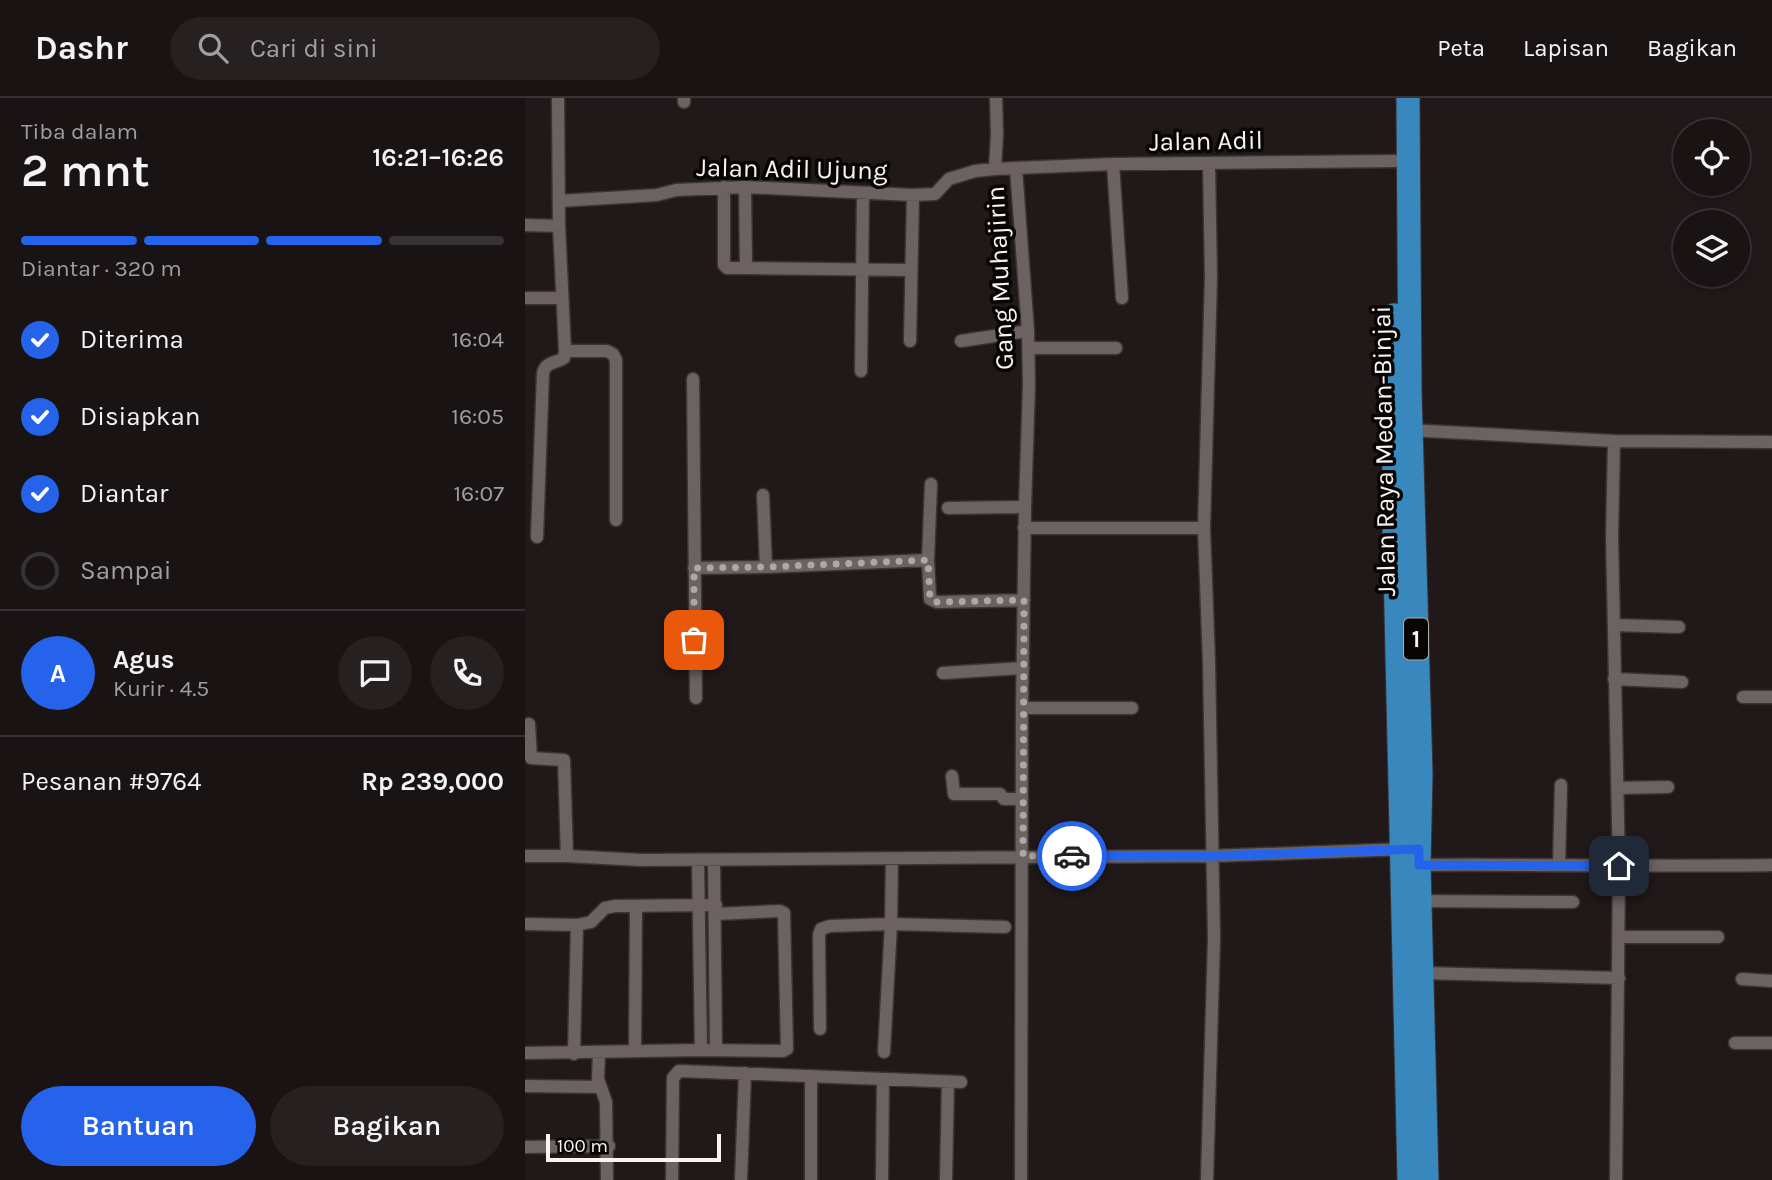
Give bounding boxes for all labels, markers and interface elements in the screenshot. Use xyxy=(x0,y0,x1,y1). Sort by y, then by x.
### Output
search box xyxy=(170,17,660,80)
text: Dashr xyxy=(35,29,128,67)
icon: search xyxy=(194,29,232,67)
text: Cari di sini xyxy=(250,33,378,64)
text: Peta xyxy=(1437,34,1485,62)
text: Lapisan xyxy=(1523,34,1609,62)
text: Bagikan xyxy=(1647,34,1737,62)
text: Tiba dalam xyxy=(21,118,138,145)
map controls xyxy=(1673,119,1750,287)
button: locate xyxy=(1673,119,1750,196)
street label: Jalan Adil xyxy=(1149,125,1263,157)
text: 16:21–16:26 xyxy=(372,142,504,173)
text: 2 mnt xyxy=(21,144,150,198)
street label: Jalan Adil Ujung xyxy=(696,152,888,186)
street label: Gang Muhajirin xyxy=(980,185,1020,371)
button: layers xyxy=(1673,210,1750,287)
text: Diantar · 320 m xyxy=(21,255,182,282)
street label: Jalan Raya Medan-Binjai xyxy=(1366,305,1402,597)
icon: check xyxy=(21,321,59,359)
text: Diterima xyxy=(80,324,184,355)
text: 16:04 xyxy=(451,326,504,353)
icon: check xyxy=(21,398,59,436)
text: Disiapkan xyxy=(80,401,200,432)
text: 16:05 xyxy=(451,403,504,430)
icon: check xyxy=(21,475,59,513)
text: Diantar xyxy=(80,478,168,509)
text: 16:07 xyxy=(453,480,504,507)
text: Sampai xyxy=(80,555,172,586)
pin xyxy=(664,610,724,670)
road number: 1 xyxy=(1404,618,1428,660)
icon: bag xyxy=(675,621,713,659)
button: chat xyxy=(338,636,412,710)
button: phone xyxy=(430,636,504,710)
text: Agus xyxy=(113,644,174,675)
text: A xyxy=(50,658,66,689)
text: Kurir · 4.5 xyxy=(113,675,209,702)
text: Pesanan #9764 xyxy=(21,766,202,797)
text: Rp 239,000 xyxy=(361,766,504,797)
courier xyxy=(1037,821,1107,891)
pin xyxy=(1589,836,1649,896)
icon: car xyxy=(1053,837,1091,875)
icon: home xyxy=(1600,847,1638,885)
button: Bantuan xyxy=(21,1086,256,1166)
button: Bagikan xyxy=(270,1086,504,1166)
scale bar xyxy=(546,1131,721,1163)
text: 100 m xyxy=(557,1135,608,1157)

